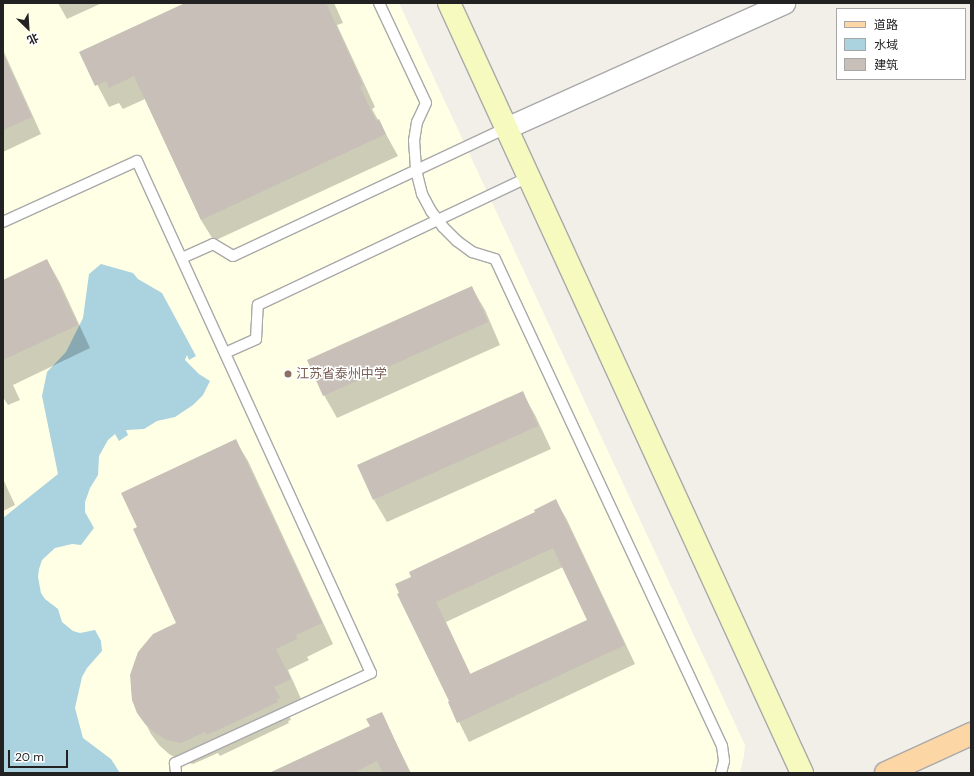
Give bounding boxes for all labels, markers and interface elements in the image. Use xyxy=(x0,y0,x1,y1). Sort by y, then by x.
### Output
north arrow xyxy=(8,8,48,48)
legend xyxy=(836,8,966,80)
text: 道路 xyxy=(874,17,898,33)
text: 北 xyxy=(25,30,41,48)
text: 水域 xyxy=(874,37,898,53)
text: 建筑 xyxy=(874,57,898,73)
place label: 江苏省泰州中学 xyxy=(296,366,387,382)
marker: 江苏省泰州中学 xyxy=(283,369,293,379)
scale bar xyxy=(10,742,70,768)
text: 20 m xyxy=(15,749,44,765)

